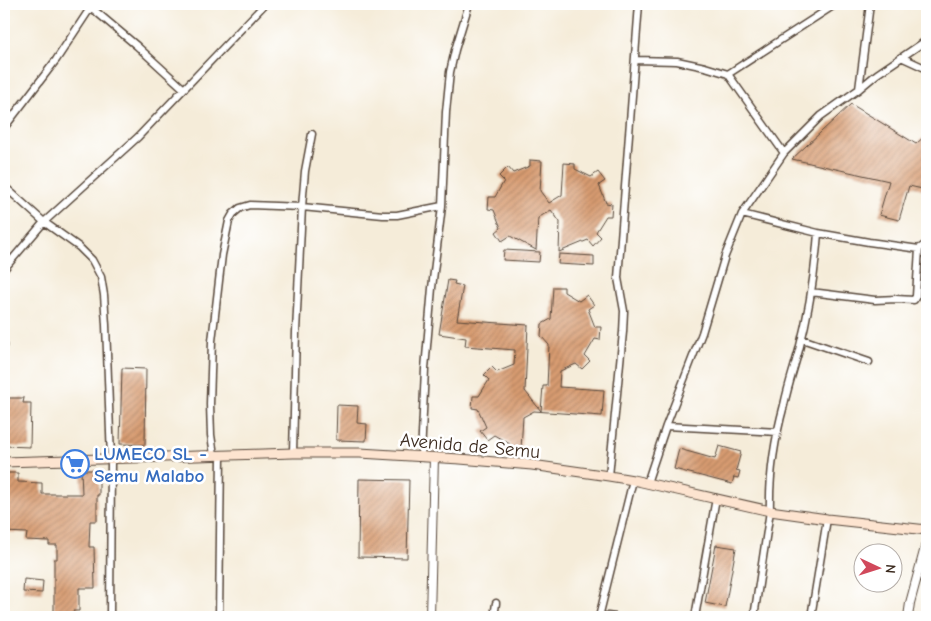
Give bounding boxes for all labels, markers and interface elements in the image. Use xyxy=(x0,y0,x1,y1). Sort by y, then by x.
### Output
street label: Avenida de Semu xyxy=(399,429,541,463)
place label: LUMECO SL - Semu Malabo xyxy=(94,443,207,487)
supermarket icon: LUMECO SL - Semu Malabo xyxy=(60,449,90,479)
north arrow xyxy=(854,544,904,594)
text: N xyxy=(882,564,899,574)

